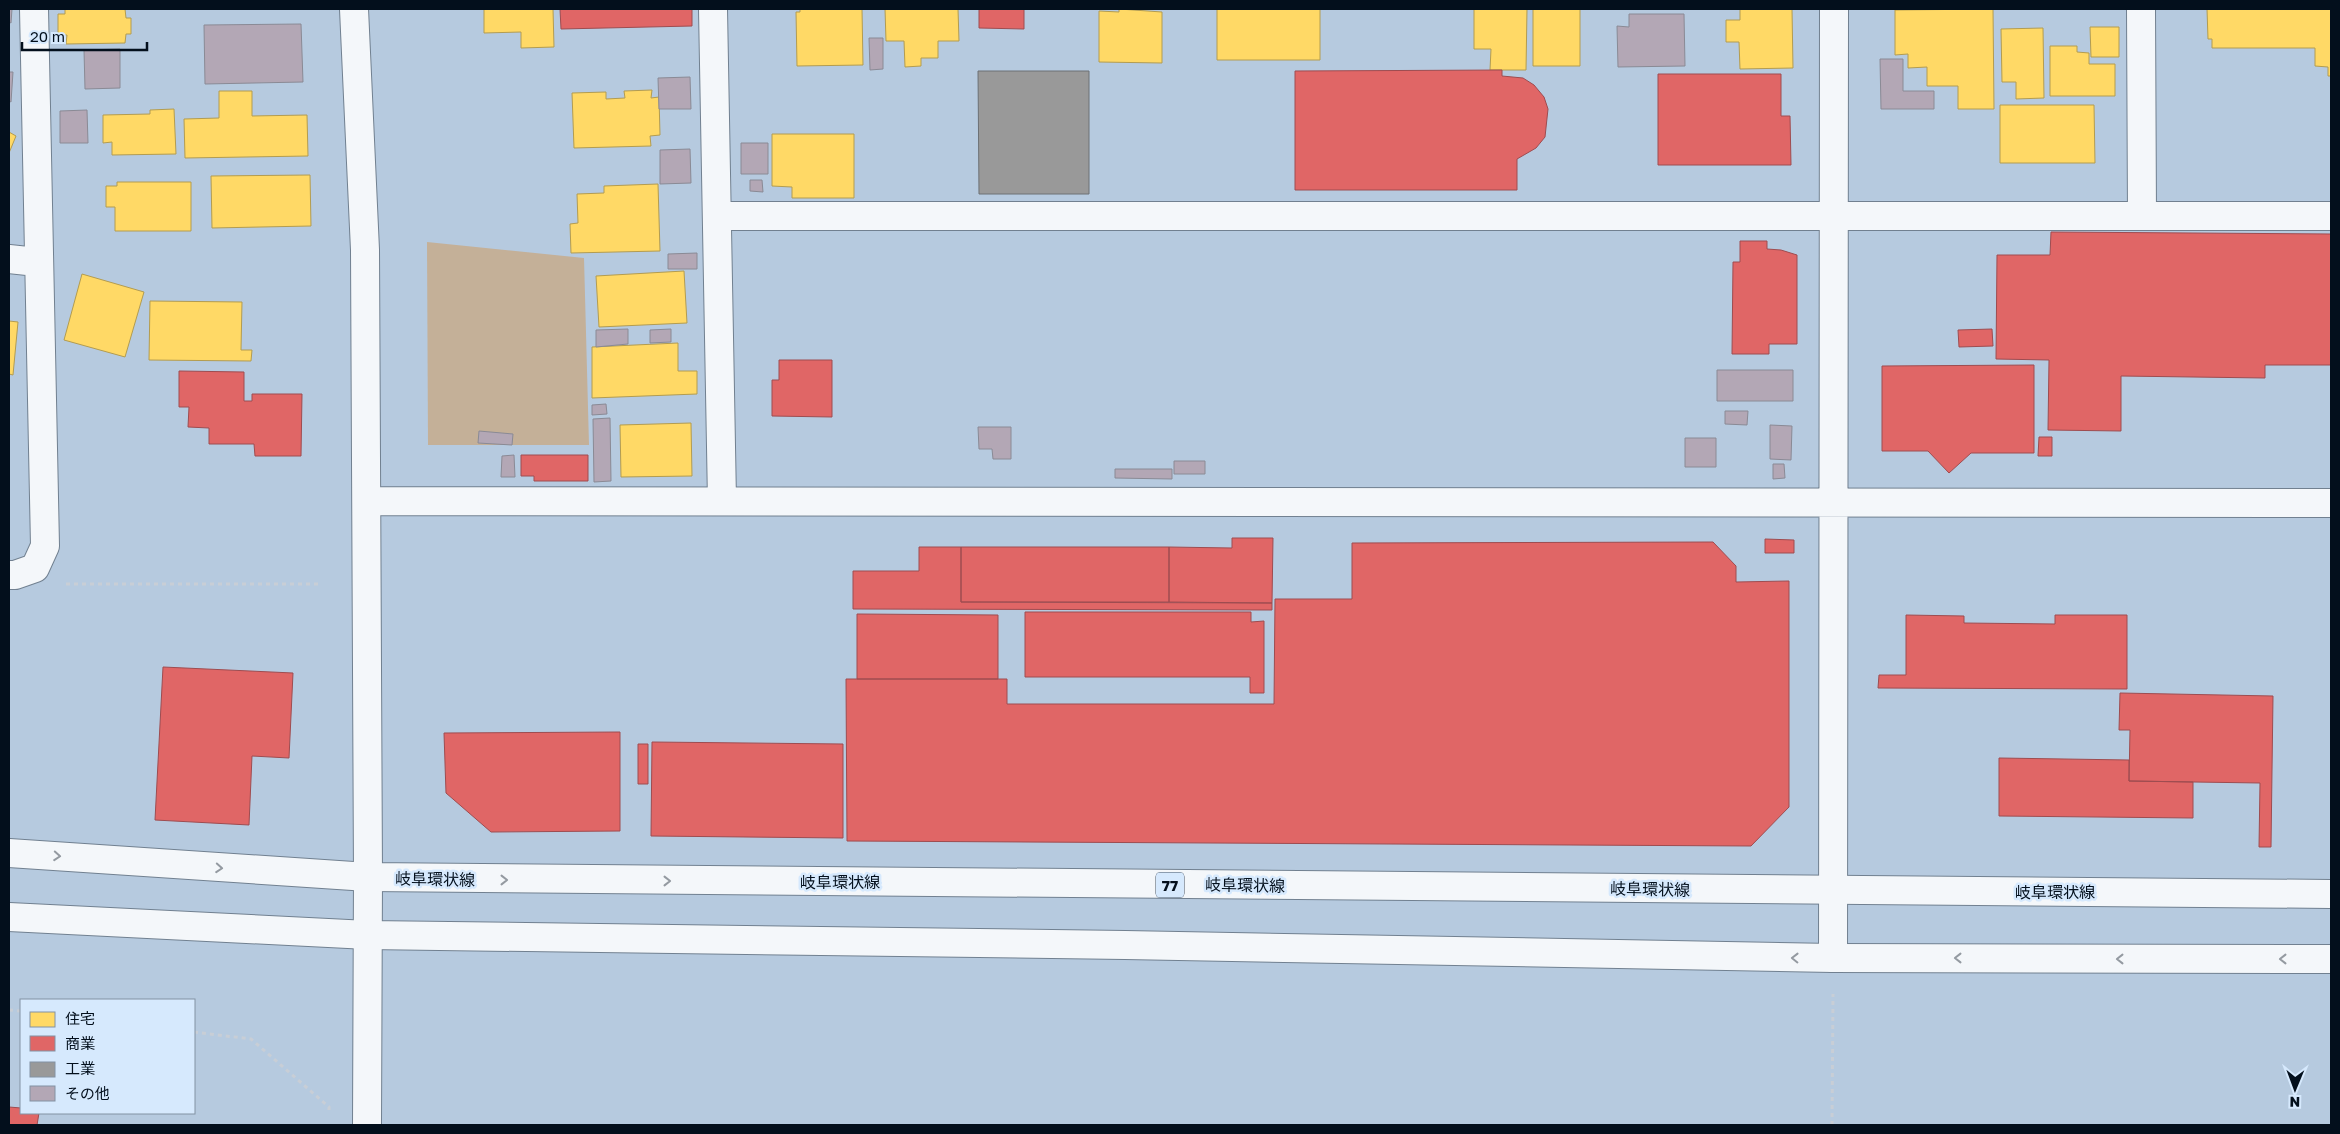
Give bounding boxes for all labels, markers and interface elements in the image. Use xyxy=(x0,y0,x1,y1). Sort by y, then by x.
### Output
scale bar xyxy=(22,20,148,52)
text: 20 m xyxy=(30,27,65,45)
one-way arrow xyxy=(54,851,62,862)
one-way arrow xyxy=(216,862,224,873)
street label: 岐阜環状線 xyxy=(395,868,475,890)
street label: 岐阜環状線 xyxy=(800,872,880,892)
road number: 77 xyxy=(1156,872,1184,898)
one-way arrow xyxy=(500,874,508,885)
street label: 岐阜環状線 xyxy=(1205,874,1285,896)
one-way arrow xyxy=(663,876,671,886)
street label: 岐阜環状線 xyxy=(1610,878,1690,900)
street label: 岐阜環状線 xyxy=(2015,882,2095,902)
one-way arrow xyxy=(1791,953,1798,963)
one-way arrow xyxy=(1953,953,1961,963)
one-way arrow xyxy=(2116,954,2124,964)
one-way arrow xyxy=(2278,954,2286,964)
legend xyxy=(20,999,195,1114)
text: 住宅 xyxy=(65,1009,95,1027)
text: 商業 xyxy=(65,1034,95,1052)
text: 工業 xyxy=(65,1059,95,1077)
north arrow xyxy=(2270,1064,2320,1114)
text: その他 xyxy=(65,1084,110,1102)
text: N xyxy=(2289,1094,2300,1111)

